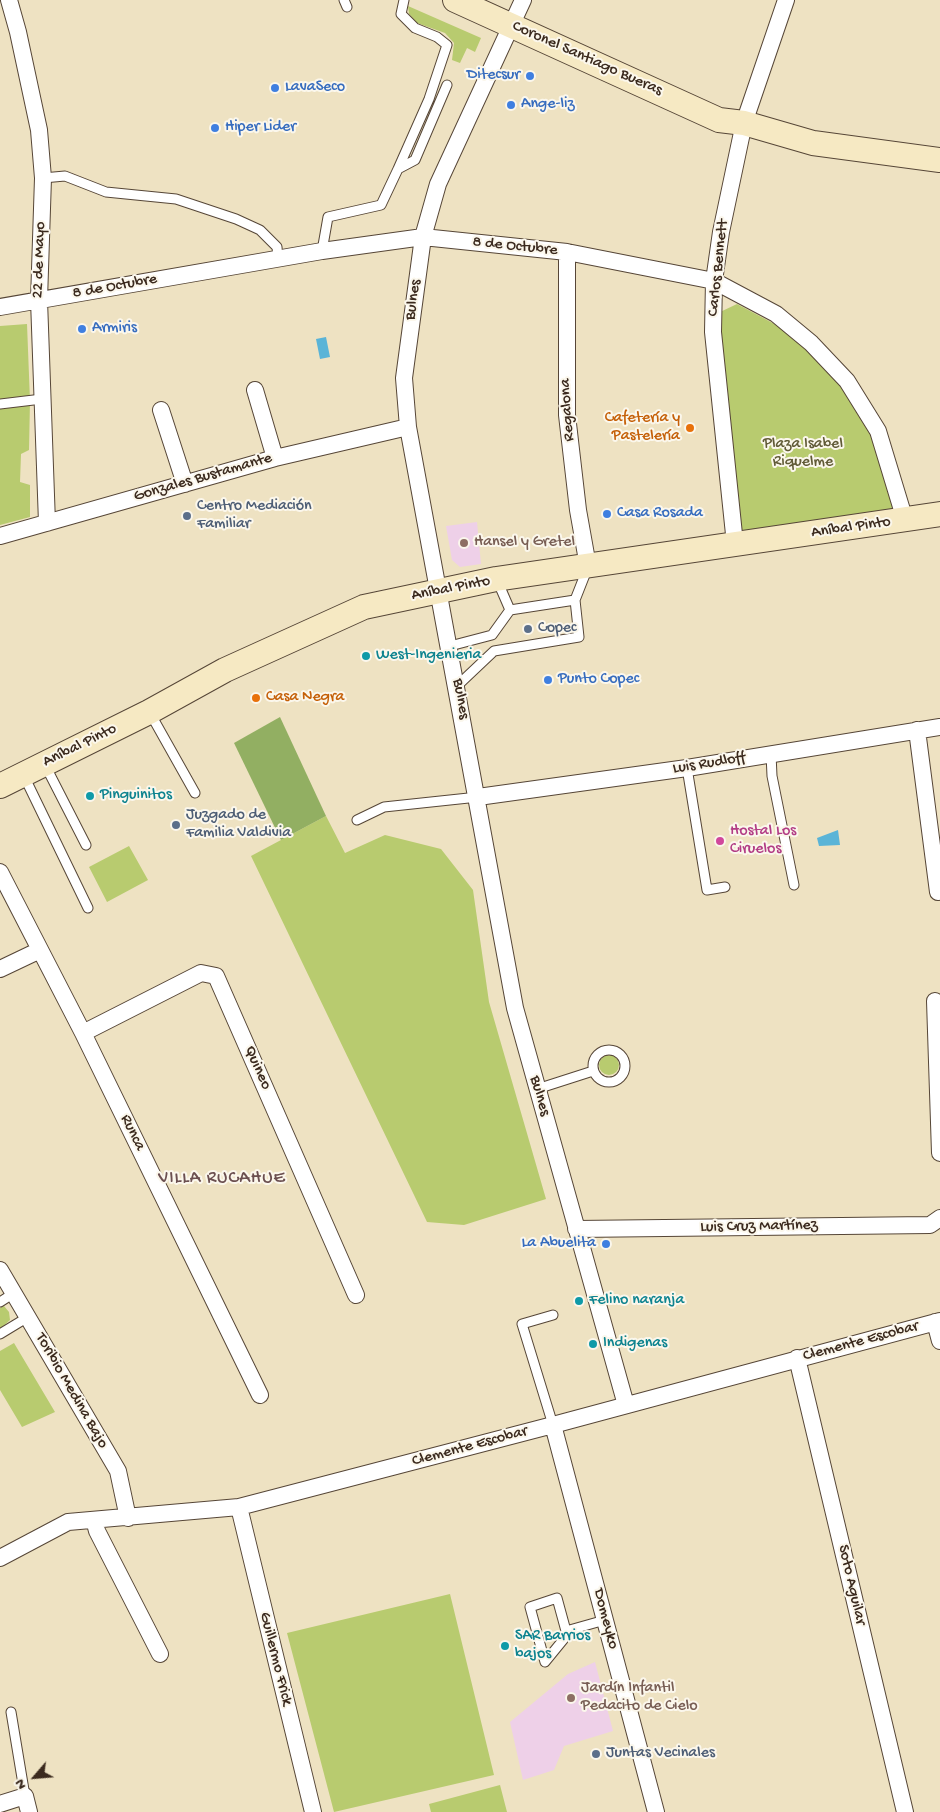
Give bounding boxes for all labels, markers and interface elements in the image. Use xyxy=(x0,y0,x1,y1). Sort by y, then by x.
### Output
street label: Coronel Santiago Bueras xyxy=(509,17,665,101)
place label: Ditecsur xyxy=(467,66,520,86)
marker: Ditecsur xyxy=(524,70,536,82)
place label: LavaSeco xyxy=(285,78,345,98)
marker: LavaSeco xyxy=(269,82,281,94)
place label: Ange-liz xyxy=(521,95,574,115)
marker: Ange-liz xyxy=(505,99,517,111)
place label: Hiper Lider xyxy=(225,118,296,138)
marker: Hiper Lider xyxy=(209,122,221,134)
street label: Carlos Bennett xyxy=(704,218,734,318)
street label: 22 de Mayo xyxy=(29,221,51,299)
street label: 8 de Octubre xyxy=(472,233,558,261)
street label: 8 de Octubre xyxy=(71,270,159,304)
street label: Bulnes xyxy=(402,278,426,322)
place label: Armiris xyxy=(92,319,137,339)
marker: Armiris xyxy=(76,323,88,335)
street label: Regalona xyxy=(556,378,580,442)
place label: Cafetería y Pastelería xyxy=(605,409,680,447)
marker: Cafetería y Pastelería xyxy=(684,422,696,434)
park label: Plaza Isabel Riquelme xyxy=(763,435,843,473)
street label: Gonzales Bustamante xyxy=(132,449,274,507)
place label: Centro Mediación Familiar xyxy=(197,497,312,535)
place label: Casa Rosada xyxy=(617,504,703,524)
marker: Casa Rosada xyxy=(601,508,613,520)
marker: Centro Mediación Familiar xyxy=(181,510,193,522)
street label: Aníbal Pinto xyxy=(810,513,892,543)
place label: Hansel y Gretel xyxy=(474,533,575,553)
marker: Hansel y Gretel xyxy=(458,537,470,549)
street label: Aníbal Pinto xyxy=(410,572,492,606)
place label: Copec xyxy=(538,619,577,639)
marker: Copec xyxy=(522,623,534,635)
place label: West-Ingenieria xyxy=(376,646,481,666)
marker: West-Ingenieria xyxy=(360,650,372,662)
place label: Punto Copec xyxy=(558,670,639,690)
marker: Punto Copec xyxy=(542,674,554,686)
street label: Bulnes xyxy=(447,677,473,721)
place label: Casa Negra xyxy=(266,688,344,708)
marker: Casa Negra xyxy=(250,692,262,704)
street label: Aníbal Pinto xyxy=(40,720,120,772)
street label: Luis Rudloff xyxy=(671,749,747,779)
place label: Pinguinitos xyxy=(100,786,172,806)
marker: Pinguinitos xyxy=(84,790,96,802)
place label: Juzgado de Familia Valdivia xyxy=(186,806,291,844)
marker: Juzgado de Familia Valdivia xyxy=(170,819,182,831)
place label: Hostal Los Ciruelos xyxy=(730,822,796,860)
marker: Hostal Los Ciruelos xyxy=(714,835,726,847)
street label: Quineo xyxy=(239,1043,275,1093)
street label: Bulnes xyxy=(524,1074,554,1118)
street label: Runca xyxy=(115,1112,149,1154)
district label: VILLA RUCAHUE xyxy=(157,1168,287,1190)
street label: Luis Cruz Martínez xyxy=(700,1216,818,1238)
place label: La Abuelita xyxy=(521,1234,596,1254)
marker: La Abuelita xyxy=(600,1238,612,1250)
place label: Felino naranja xyxy=(589,1291,684,1311)
marker: Felino naranja xyxy=(573,1295,585,1307)
street label: Clemente Escobar xyxy=(801,1317,921,1367)
street label: Toribio Medina Bajo xyxy=(30,1330,112,1452)
place label: Indigenas xyxy=(603,1334,667,1354)
marker: Indigenas xyxy=(587,1338,599,1350)
street label: Clemente Escobar xyxy=(410,1422,530,1472)
street label: Soto Aguilar xyxy=(832,1543,870,1627)
street label: Domeyko xyxy=(588,1587,622,1651)
street label: Guillermo Frick xyxy=(254,1610,296,1708)
place label: SAR Barrios bajos xyxy=(515,1627,590,1665)
marker: SAR Barrios bajos xyxy=(499,1640,511,1652)
place label: Jardín Infantil Pedacito de Cielo xyxy=(581,1679,698,1717)
marker: Jardín Infantil Pedacito de Cielo xyxy=(565,1692,577,1704)
place label: Juntas Vecinales xyxy=(606,1744,715,1764)
marker: Juntas Vecinales xyxy=(590,1748,602,1760)
north arrow xyxy=(10,1752,60,1802)
text: N xyxy=(12,1776,31,1792)

